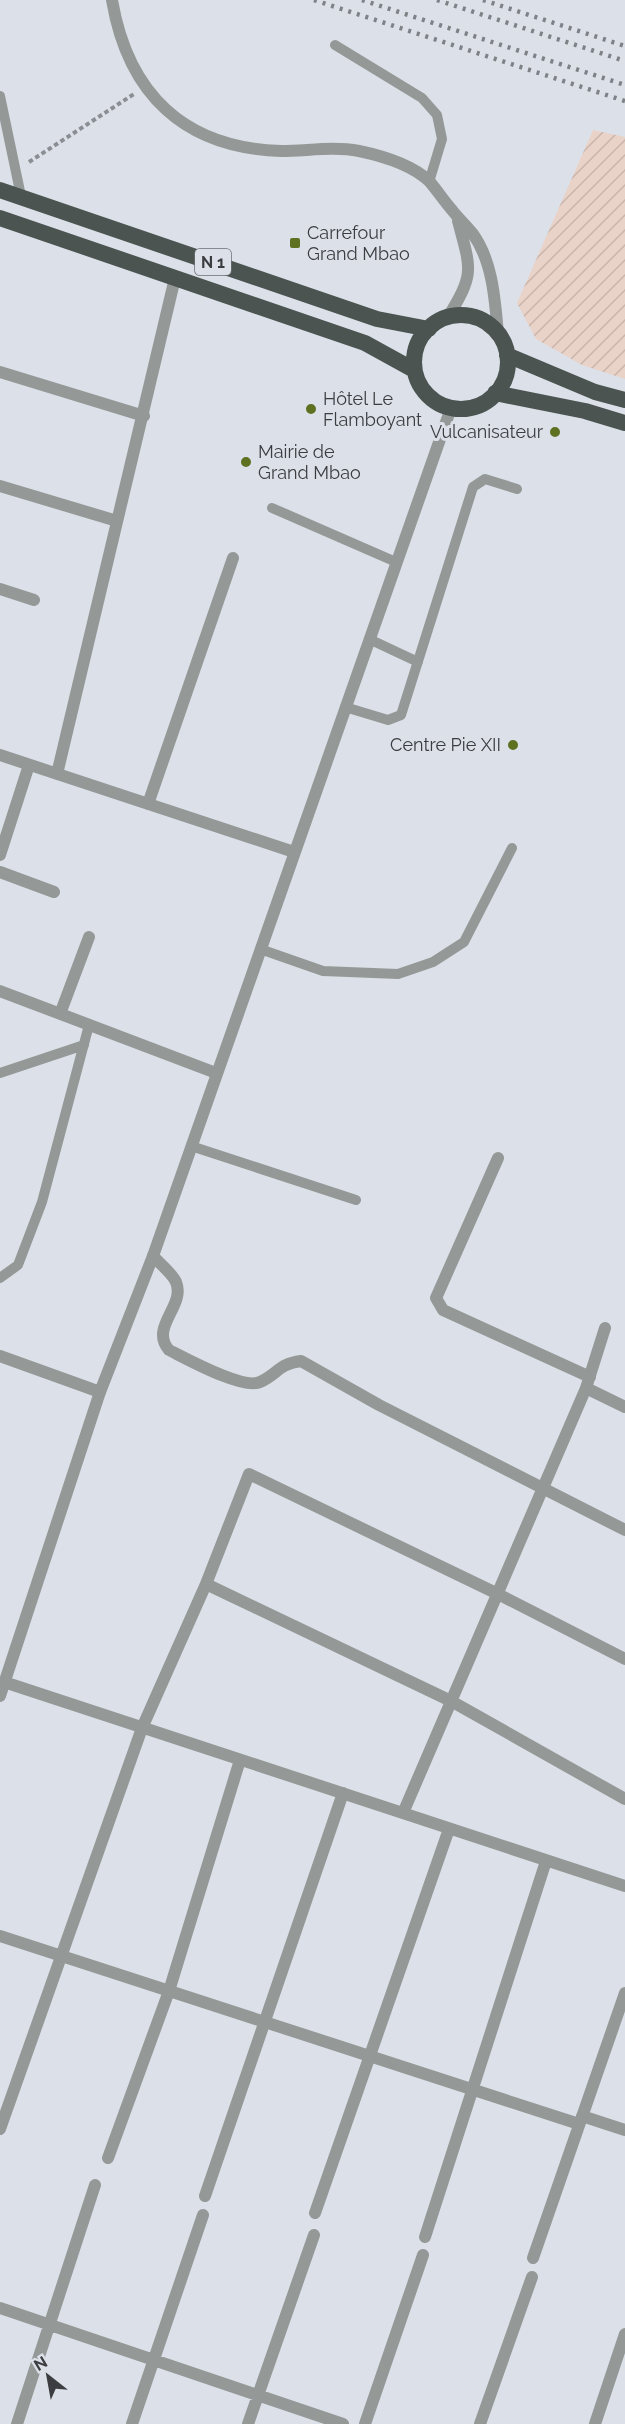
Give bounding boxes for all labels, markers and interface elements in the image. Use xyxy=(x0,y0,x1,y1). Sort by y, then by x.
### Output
place label: Carrefour Grand Mbao xyxy=(307,222,410,264)
marker: Carrefour Grand Mbao xyxy=(288,236,302,250)
road number: N 1 xyxy=(195,249,231,275)
place label: Hôtel Le Flamboyant xyxy=(323,388,422,430)
marker: Hôtel Le Flamboyant xyxy=(304,402,318,416)
place label: Vulcanisateur xyxy=(430,421,544,442)
marker: Vulcanisateur xyxy=(548,425,562,439)
place label: Mairie de Grand Mbao xyxy=(258,441,361,483)
marker: Mairie de Grand Mbao xyxy=(239,455,253,469)
place label: Centre Pie XII xyxy=(390,734,501,755)
marker: Centre Pie XII xyxy=(506,738,520,752)
north arrow xyxy=(18,2346,78,2406)
text: N xyxy=(30,2352,51,2375)

